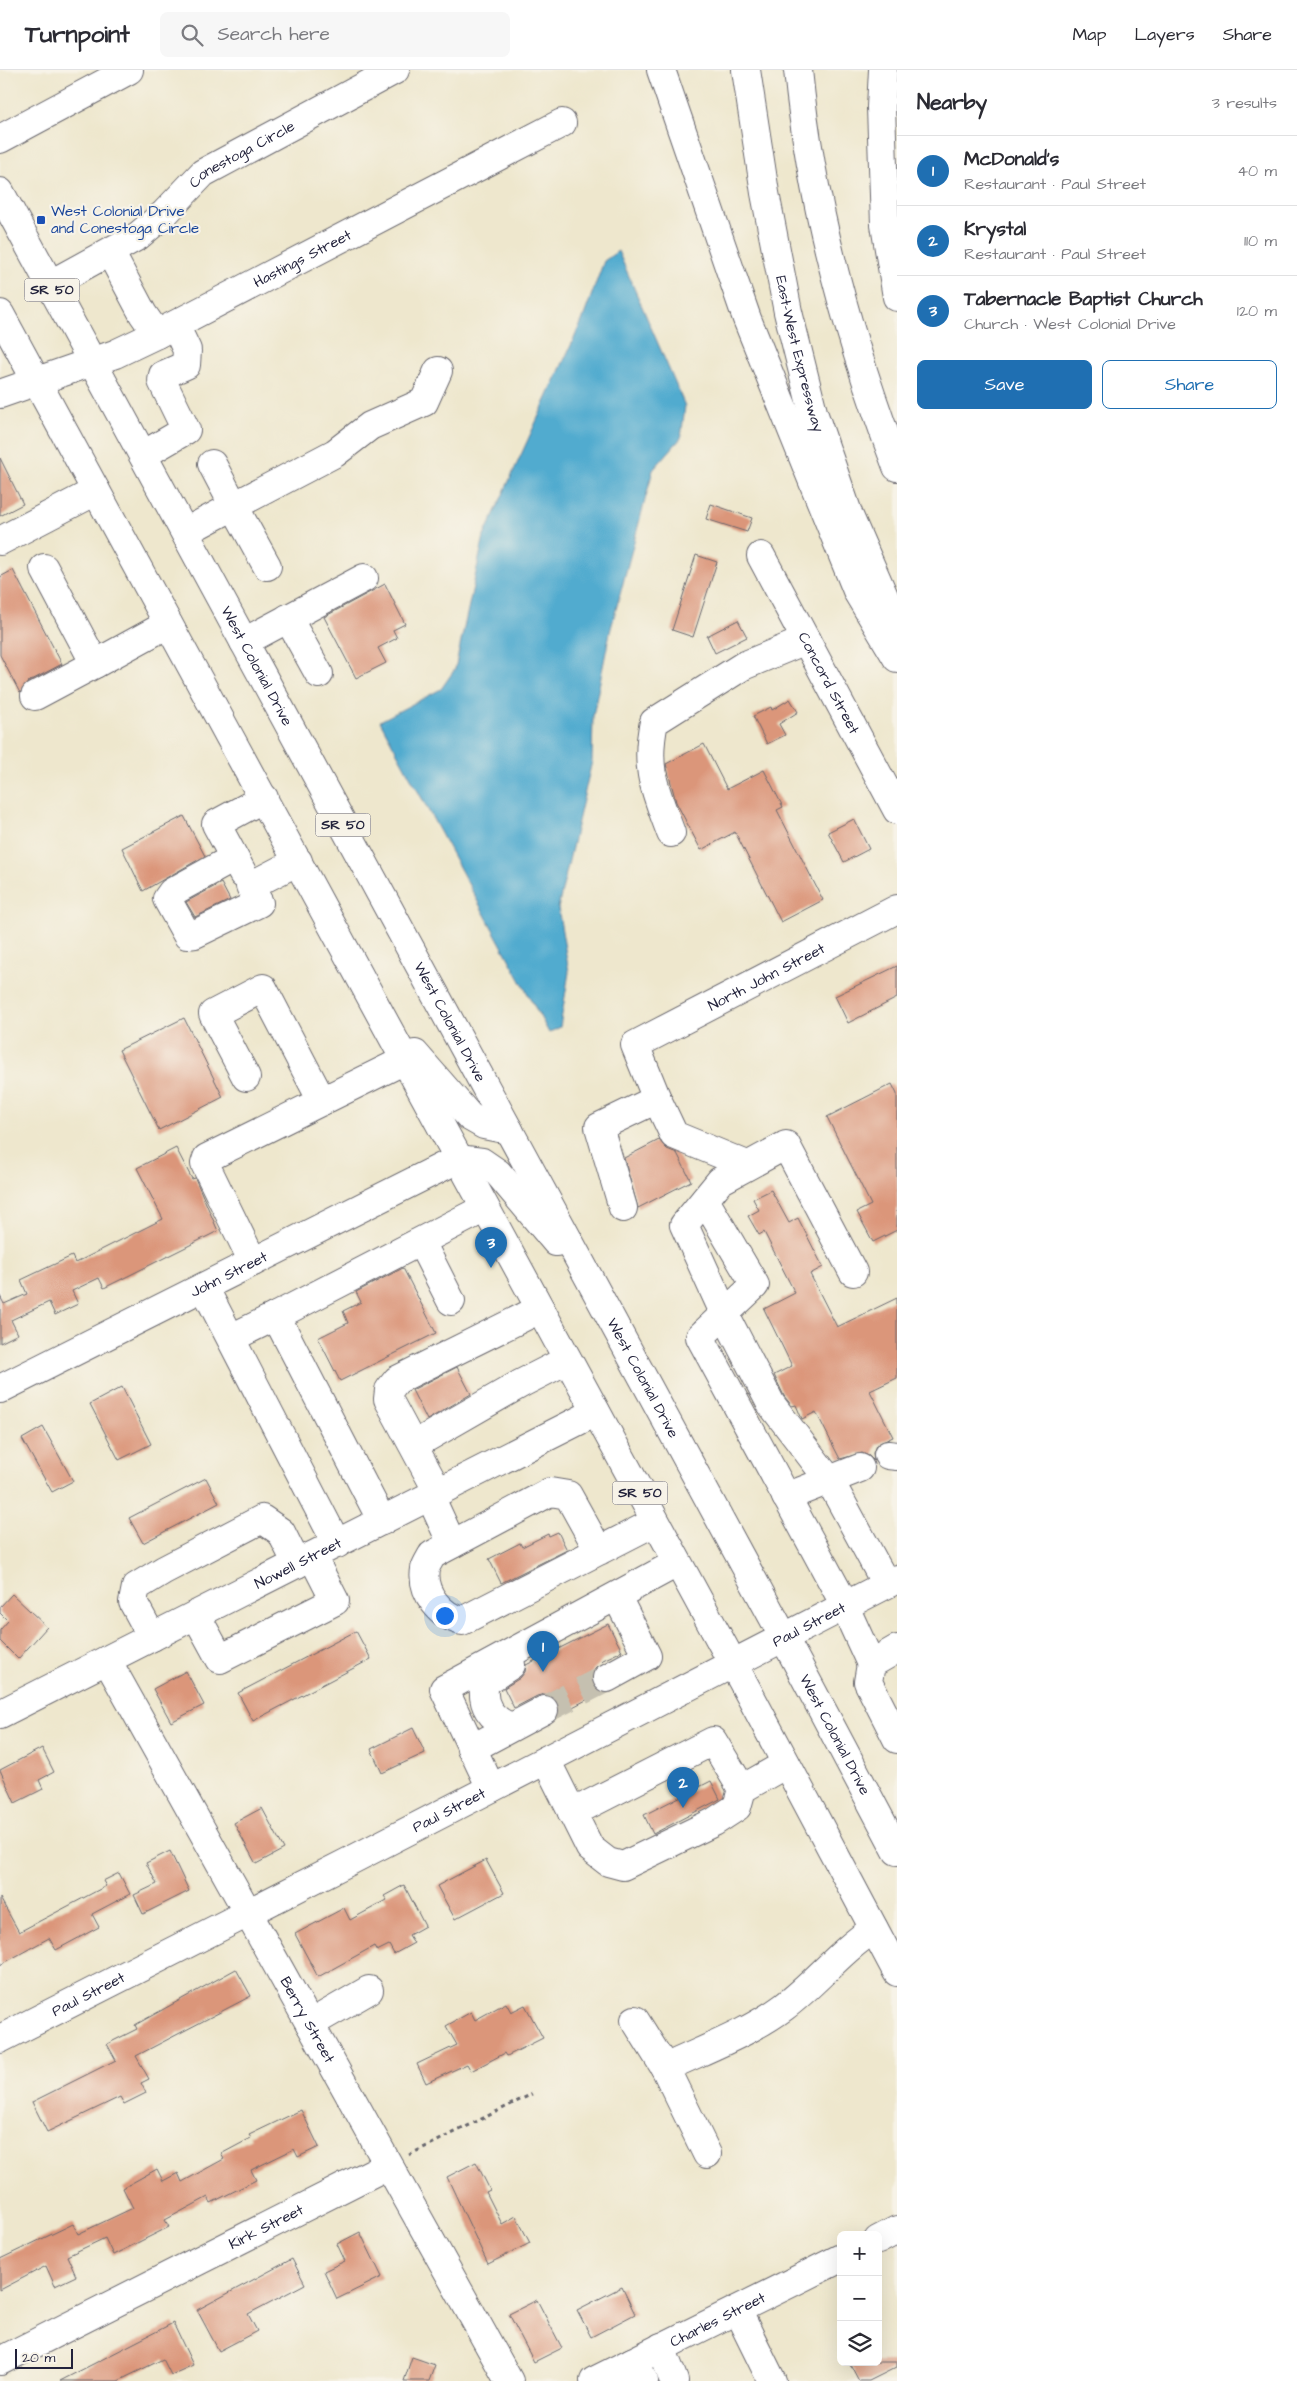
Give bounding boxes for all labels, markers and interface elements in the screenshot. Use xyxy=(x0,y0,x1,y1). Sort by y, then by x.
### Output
search box xyxy=(160,12,510,57)
text: Turnpoint xyxy=(25,18,130,52)
icon: search xyxy=(178,21,206,49)
text: Search here xyxy=(218,21,330,48)
text: Map xyxy=(1072,22,1106,47)
text: Layers xyxy=(1134,22,1195,47)
text: Share xyxy=(1223,22,1272,47)
text: Nearby xyxy=(917,88,987,117)
text: 3 results xyxy=(1212,92,1277,114)
street label: Conestoga Circle xyxy=(184,115,298,192)
text: McDonald's xyxy=(964,146,1059,173)
text: 1 xyxy=(932,160,934,182)
text: 40 m xyxy=(1237,160,1277,182)
text: Restaurant · Paul Street xyxy=(964,173,1146,195)
place label: West Colonial Drive and Conestoga Circle xyxy=(51,201,199,240)
marker: West Colonial Drive and Conestoga Circle xyxy=(35,214,47,226)
text: Krystal xyxy=(964,216,1026,243)
street label: Hastings Street xyxy=(250,224,355,293)
text: 2 xyxy=(928,230,938,252)
text: 110 m xyxy=(1244,230,1277,252)
text: Restaurant · Paul Street xyxy=(964,243,1146,265)
street label: East-West Expressway xyxy=(771,274,830,435)
road number: SR 50 xyxy=(24,278,80,302)
text: Tabernacle Baptist Church xyxy=(964,286,1203,313)
text: 3 xyxy=(929,300,937,322)
text: 120 m xyxy=(1237,300,1277,322)
text: Church · West Colonial Drive xyxy=(964,313,1176,335)
button: Save xyxy=(917,360,1092,409)
button: Share xyxy=(1102,360,1277,409)
street label: West Colonial Drive xyxy=(216,602,298,730)
street label: Concord Street xyxy=(793,628,865,738)
road number: SR 50 xyxy=(316,814,370,836)
street label: North John Street xyxy=(704,938,829,1016)
street label: West Colonial Drive xyxy=(409,958,491,1086)
pin: 3 xyxy=(475,1227,507,1268)
street label: John Street xyxy=(187,1246,271,1302)
street label: West Colonial Drive xyxy=(602,1314,684,1442)
road number: SR 50 xyxy=(612,1482,668,1505)
street label: Nowell Street xyxy=(251,1532,345,1594)
street label: Paul Street xyxy=(769,1597,849,1652)
your location xyxy=(432,1603,458,1629)
pin: 1 xyxy=(527,1631,559,1672)
street label: West Colonial Drive xyxy=(795,1670,876,1798)
pin: 2 xyxy=(667,1767,699,1808)
street label: Paul Street xyxy=(409,1782,489,1837)
street label: Paul Street xyxy=(48,1967,128,2022)
street label: Berry Street xyxy=(275,1973,340,2067)
street label: Kirk Street xyxy=(225,2199,307,2254)
map controls xyxy=(837,2231,882,2366)
button: + xyxy=(837,2231,882,2276)
button: − xyxy=(837,2276,882,2321)
street label: Charles Street xyxy=(666,2287,769,2352)
button: layers xyxy=(837,2321,882,2366)
scale bar xyxy=(15,2346,72,2369)
text: 20 m xyxy=(22,2348,55,2368)

